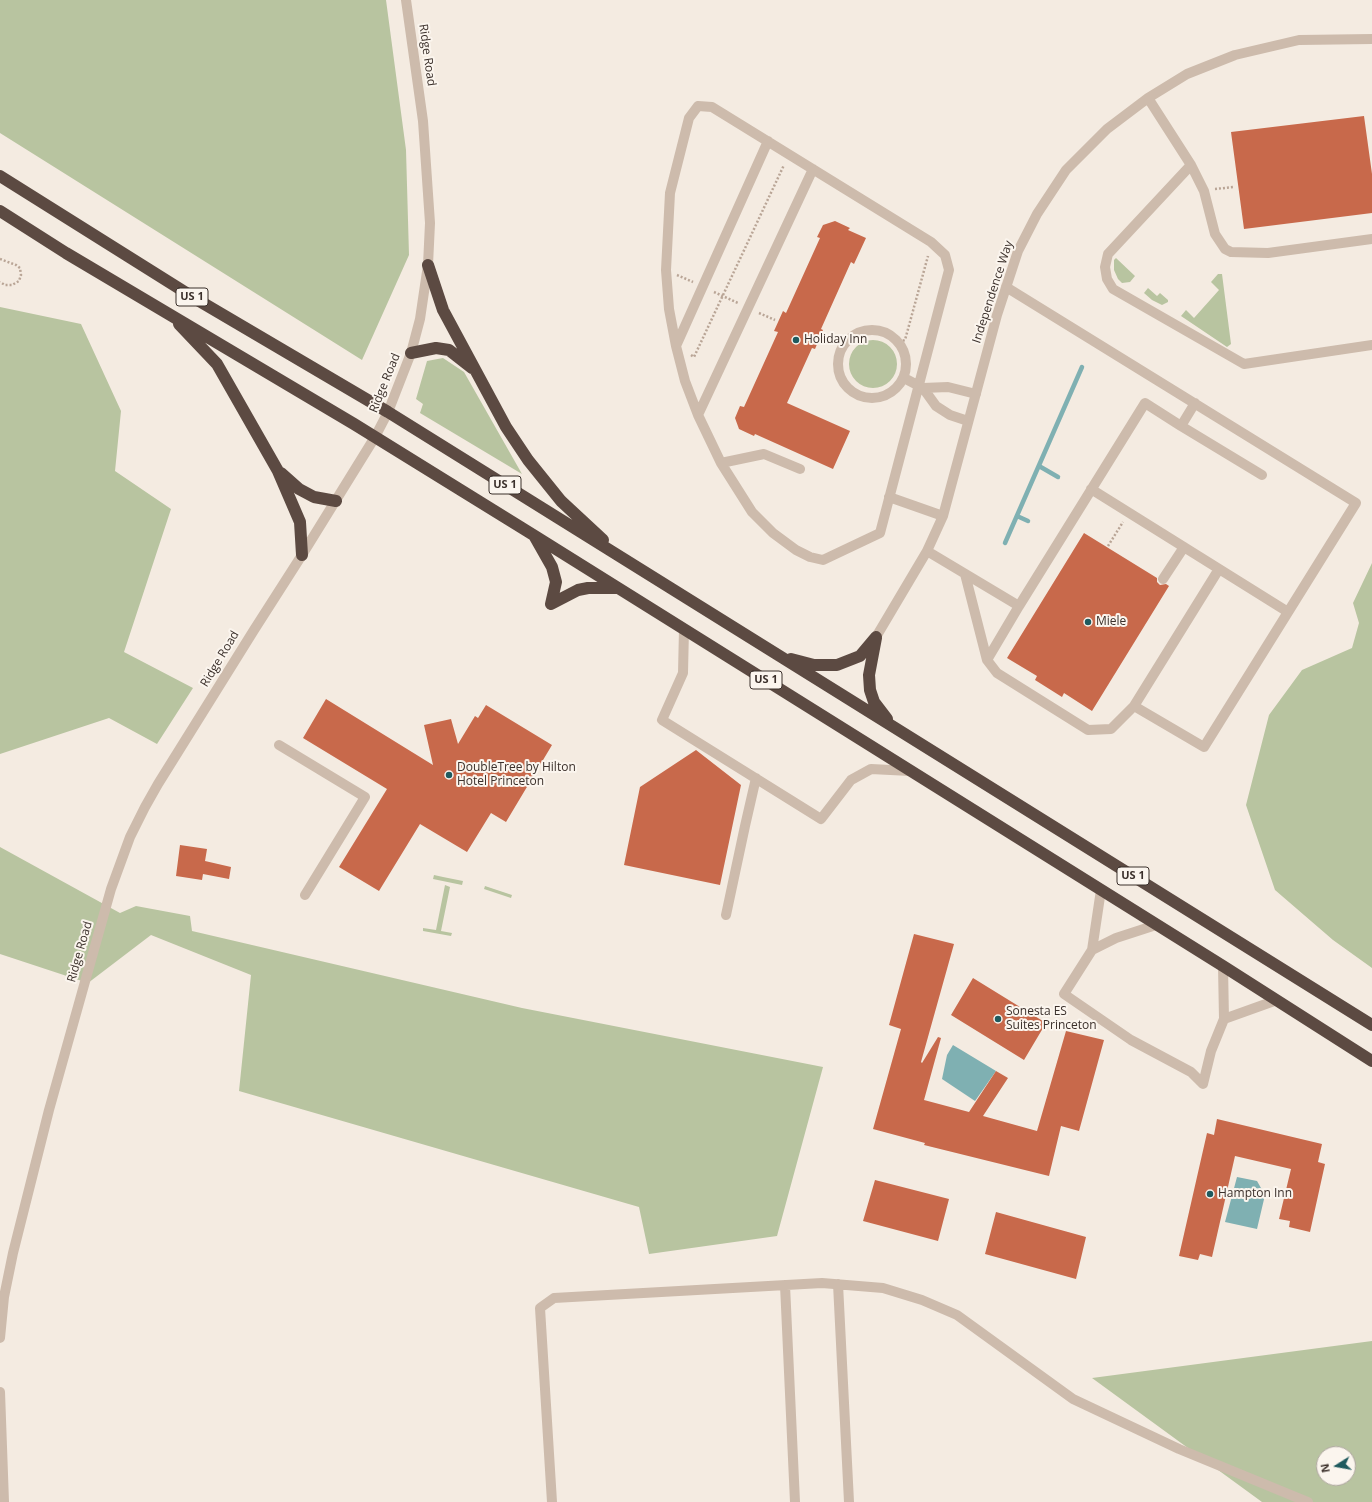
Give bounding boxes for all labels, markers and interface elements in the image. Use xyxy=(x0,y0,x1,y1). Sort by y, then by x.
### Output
street label: Ridge Road xyxy=(416,23,438,87)
street label: Independence Way xyxy=(970,239,1016,345)
road number: US 1 xyxy=(176,288,208,306)
place label: Holiday Inn xyxy=(804,333,867,347)
marker: Holiday Inn xyxy=(791,335,801,345)
street label: Ridge Road xyxy=(367,351,403,415)
road number: US 1 xyxy=(489,476,521,494)
place label: Miele xyxy=(1096,615,1126,629)
marker: Miele xyxy=(1083,617,1093,627)
street label: Ridge Road xyxy=(198,628,242,690)
road number: US 1 xyxy=(750,671,782,689)
place label: DoubleTree by Hilton Hotel Princeton xyxy=(457,761,576,789)
marker: DoubleTree by Hilton Hotel Princeton xyxy=(444,770,454,780)
road number: US 1 xyxy=(1117,867,1149,885)
street label: Ridge Road xyxy=(64,920,96,984)
place label: Sonesta ES Suites Princeton xyxy=(1006,1005,1097,1033)
marker: Sonesta ES Suites Princeton xyxy=(993,1014,1003,1024)
place label: Hampton Inn xyxy=(1218,1187,1292,1201)
marker: Hampton Inn xyxy=(1205,1189,1215,1199)
north arrow xyxy=(1316,1446,1356,1486)
text: N xyxy=(1316,1462,1333,1474)

